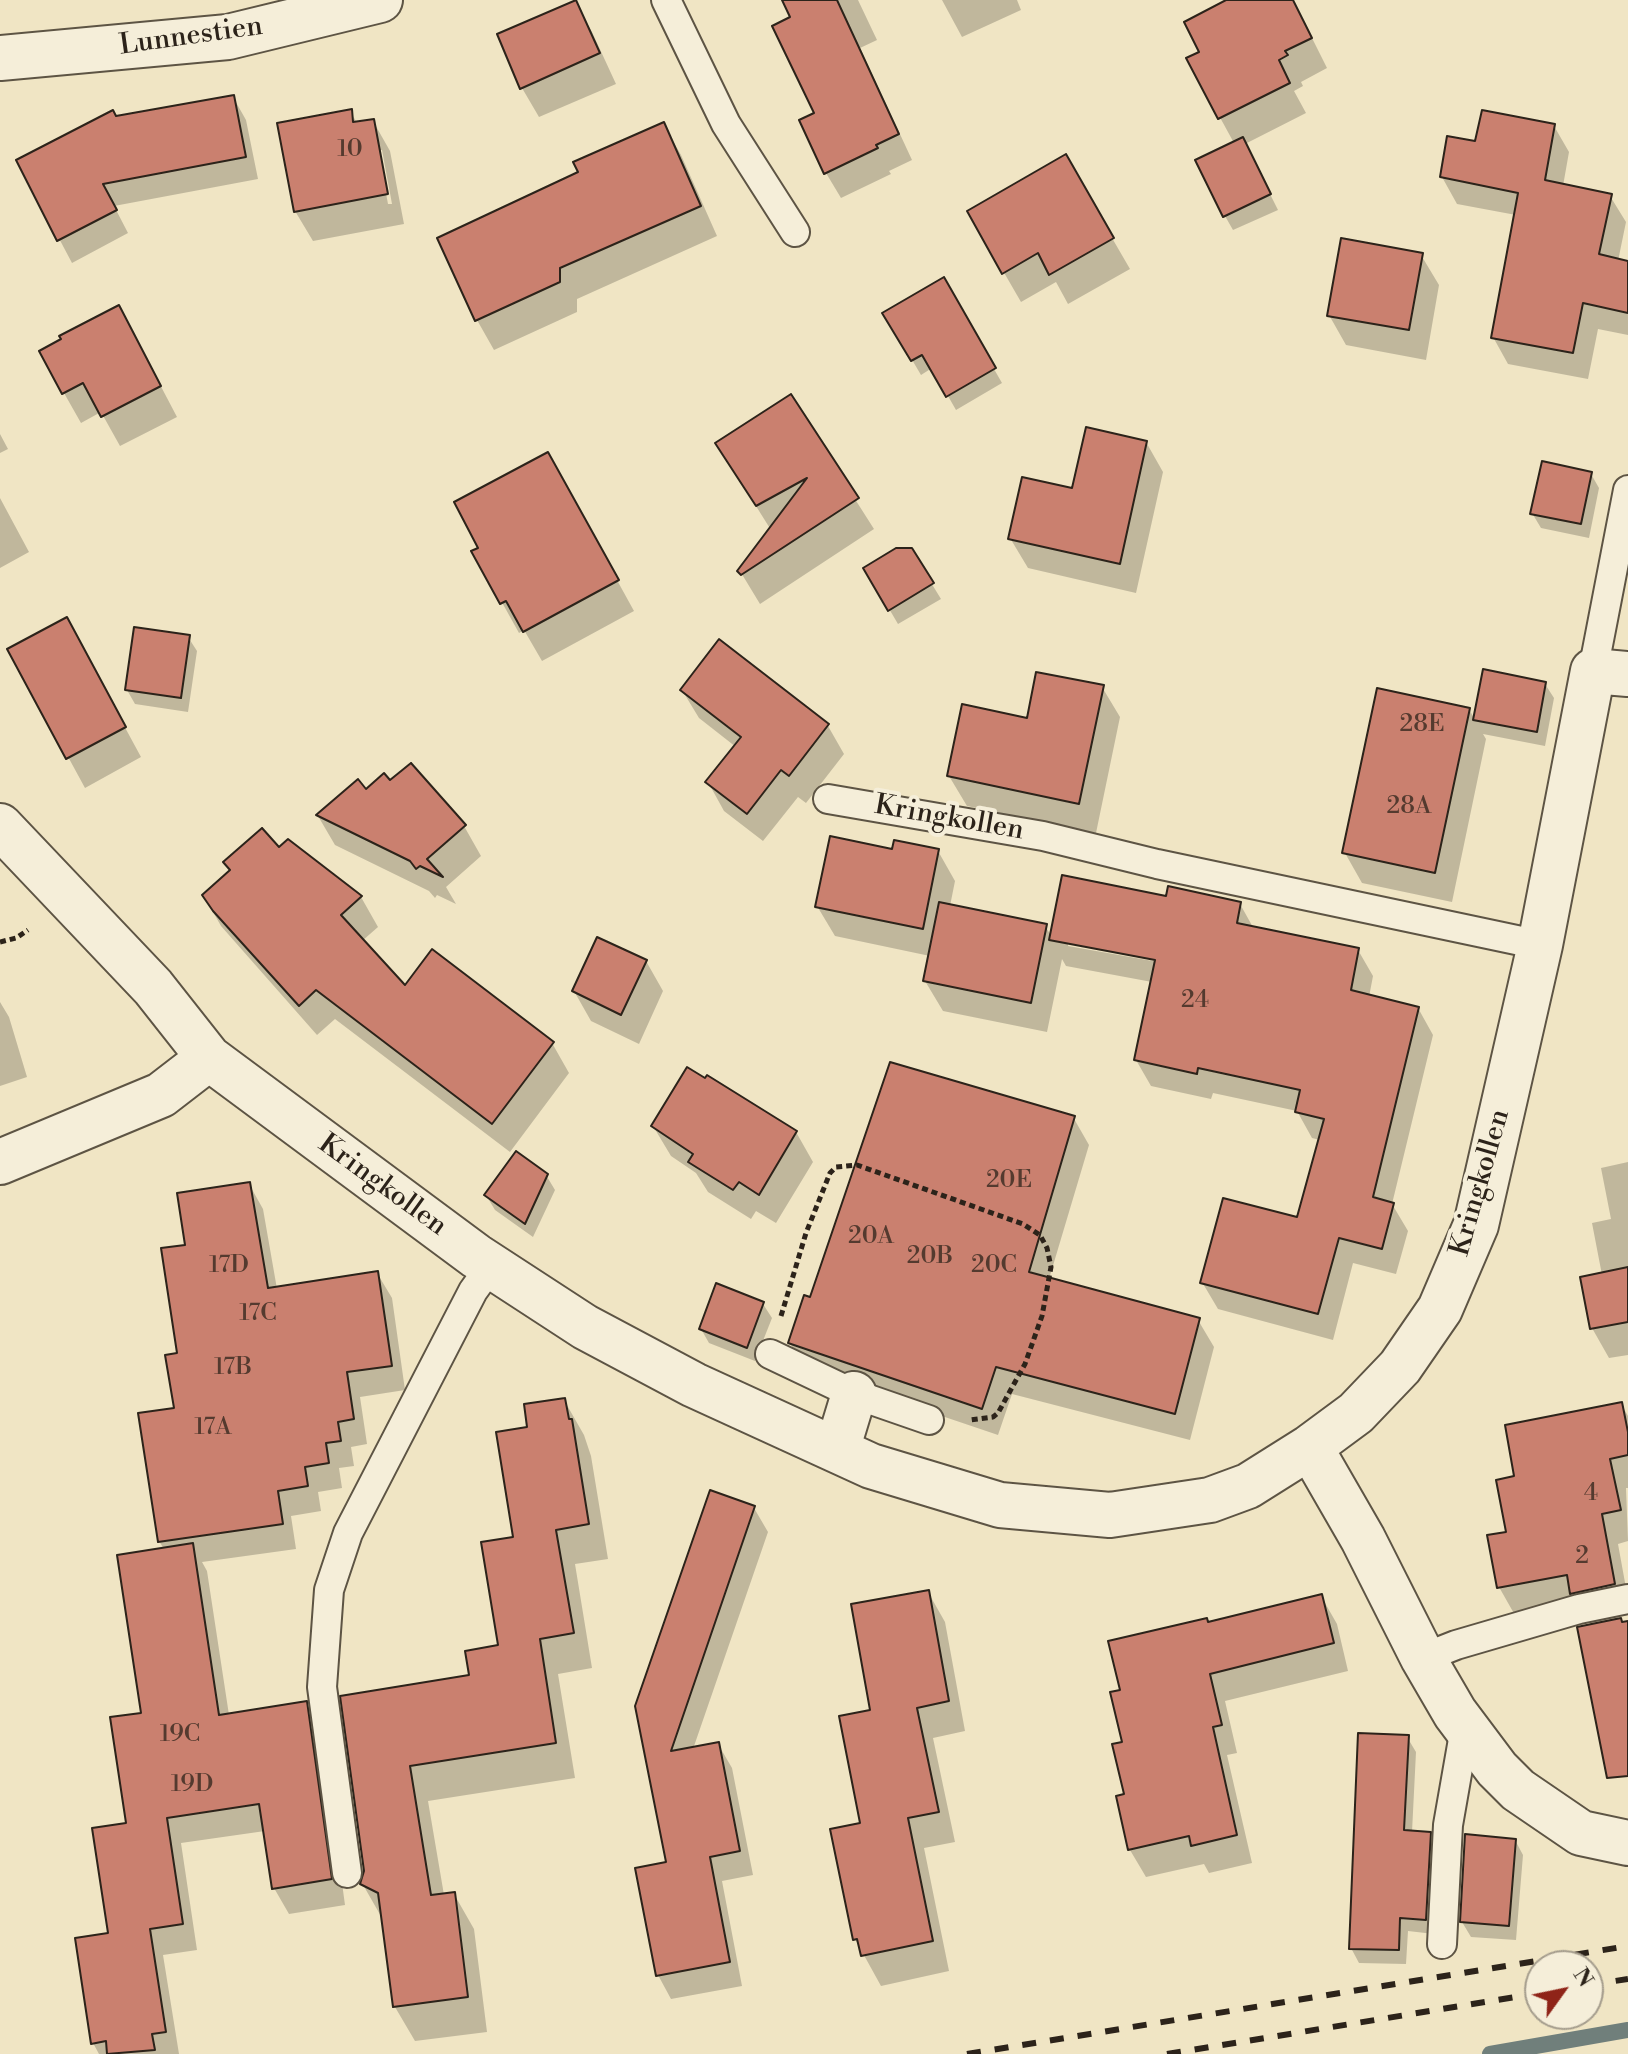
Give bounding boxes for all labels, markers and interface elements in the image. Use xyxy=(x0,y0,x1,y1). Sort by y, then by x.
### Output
street label: Lunnestien xyxy=(117,10,265,64)
house number: 10 xyxy=(337,136,363,164)
house number: 28E xyxy=(1400,711,1444,739)
street label: Kringkollen xyxy=(872,789,1026,849)
house number: 28A xyxy=(1387,793,1431,821)
house number: 24 xyxy=(1181,987,1209,1015)
street label: Kringkollen xyxy=(1444,1106,1518,1260)
street label: Kringkollen xyxy=(311,1128,453,1244)
house number: 20E xyxy=(986,1167,1032,1195)
house number: 20A xyxy=(848,1223,894,1251)
house number: 20B xyxy=(907,1243,953,1271)
house number: 17D xyxy=(209,1252,249,1280)
house number: 20C xyxy=(971,1252,1017,1280)
house number: 17C xyxy=(239,1300,277,1328)
house number: 17B xyxy=(214,1354,252,1382)
house number: 17A xyxy=(194,1414,232,1442)
house number: 4 xyxy=(1584,1480,1598,1508)
house number: 2 xyxy=(1575,1543,1589,1571)
house number: 19C xyxy=(160,1721,200,1749)
house number: 19D xyxy=(171,1771,213,1799)
north arrow xyxy=(1524,1950,1604,2030)
text: N xyxy=(1567,1963,1599,1992)

